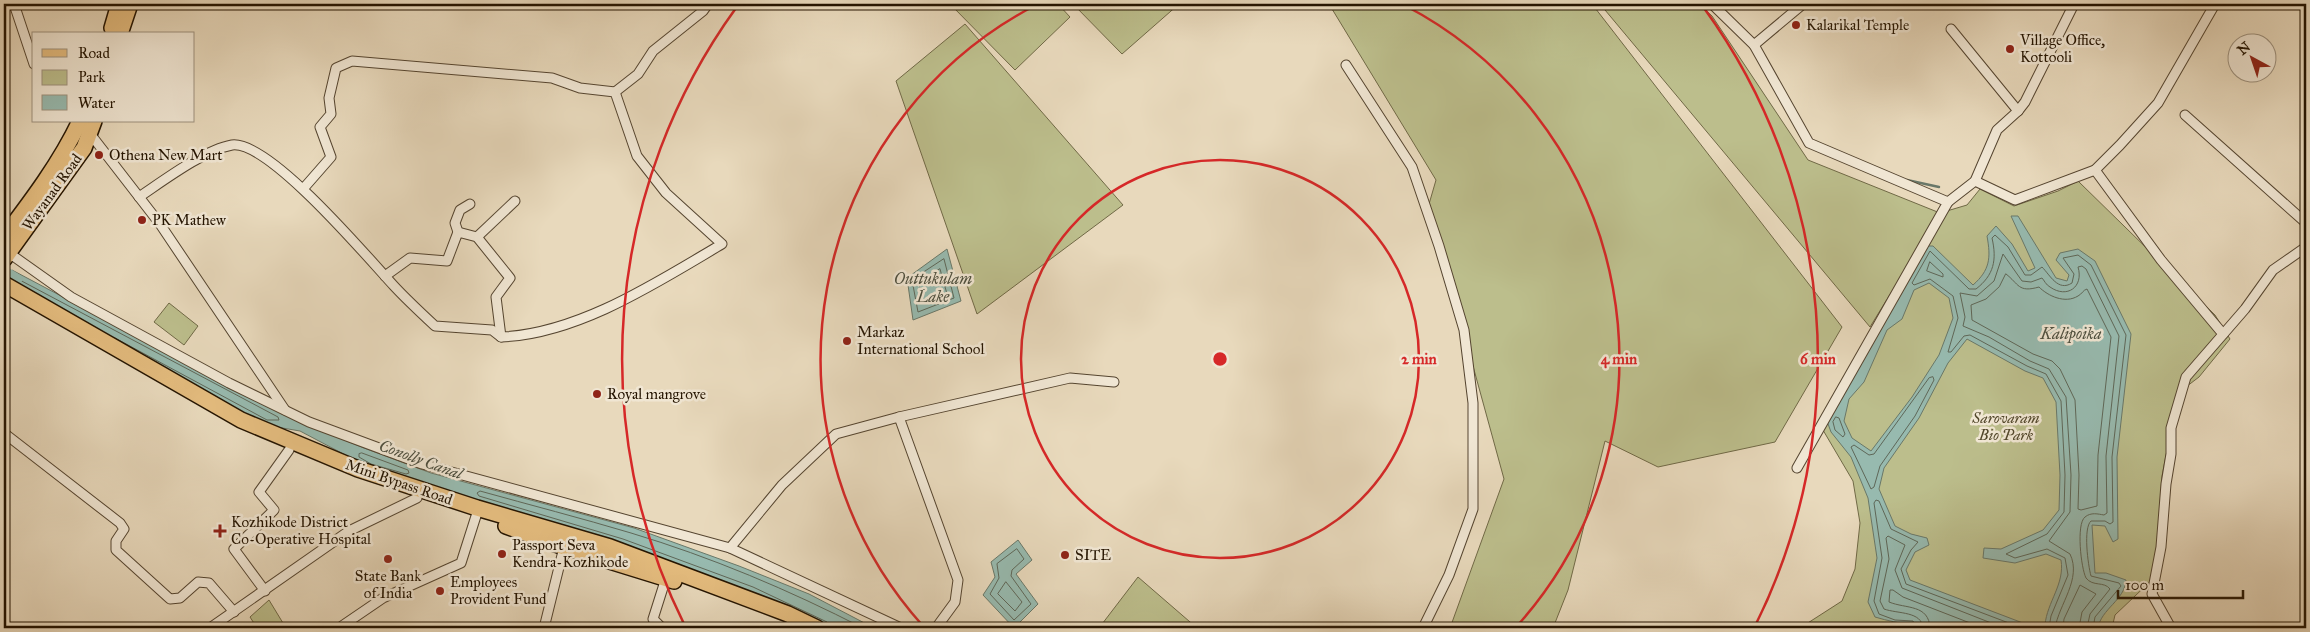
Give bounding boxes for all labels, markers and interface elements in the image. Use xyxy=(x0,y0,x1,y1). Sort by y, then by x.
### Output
place label: Kalarikal Temple xyxy=(1806,16,1909,34)
marker: Kalarikal Temple xyxy=(1790,19,1802,31)
place label: Village Office, Kottooli xyxy=(2019,31,2105,66)
legend xyxy=(32,32,195,122)
north arrow xyxy=(2228,32,2278,82)
text: N xyxy=(2234,38,2254,59)
marker: Village Office, Kottooli xyxy=(2004,43,2016,55)
text: Road xyxy=(78,44,110,62)
text: Park xyxy=(78,68,105,86)
text: Water xyxy=(78,94,115,112)
place label: Othena New Mart xyxy=(109,146,223,164)
marker: Othena New Mart xyxy=(93,149,105,161)
street label: Wayanad Road xyxy=(18,150,86,234)
place label: PK Mathew xyxy=(152,211,226,229)
marker: PK Mathew xyxy=(136,214,148,226)
water label: Outtukulam Lake xyxy=(894,269,972,306)
place label: Markaz International School xyxy=(857,323,985,358)
water label: Kalipoika xyxy=(2039,324,2102,344)
marker: Markaz International School xyxy=(841,335,853,347)
centre of rings xyxy=(1211,350,1229,368)
text: 2 min xyxy=(1401,350,1438,368)
text: 4 min xyxy=(1601,350,1638,369)
text: 6 min xyxy=(1800,350,1837,368)
place label: Royal mangrove xyxy=(607,385,706,403)
marker: Royal mangrove xyxy=(591,388,603,400)
park label: Sarovaram Bio Park xyxy=(1971,409,2040,444)
water label: Conolly Canal xyxy=(377,436,467,484)
street label: Mini Bypass Road xyxy=(343,455,455,509)
place label: Kozhikode District Co-Operative Hospital xyxy=(231,513,372,548)
marker: Kozhikode District Co-Operative Hospital xyxy=(213,524,227,538)
place label: Passport Seva Kendra-Kozhikode xyxy=(512,536,628,571)
place label: SITE xyxy=(1075,546,1111,564)
marker: Passport Seva Kendra-Kozhikode xyxy=(496,548,508,560)
marker: SITE xyxy=(1059,549,1071,561)
marker: State Bank of India xyxy=(382,553,394,565)
place label: State Bank of India xyxy=(355,567,421,602)
scale bar xyxy=(2118,567,2242,599)
place label: Employees Provident Fund xyxy=(450,573,547,608)
text: 100 m xyxy=(2125,576,2165,594)
marker: Employees Provident Fund xyxy=(434,585,446,597)

